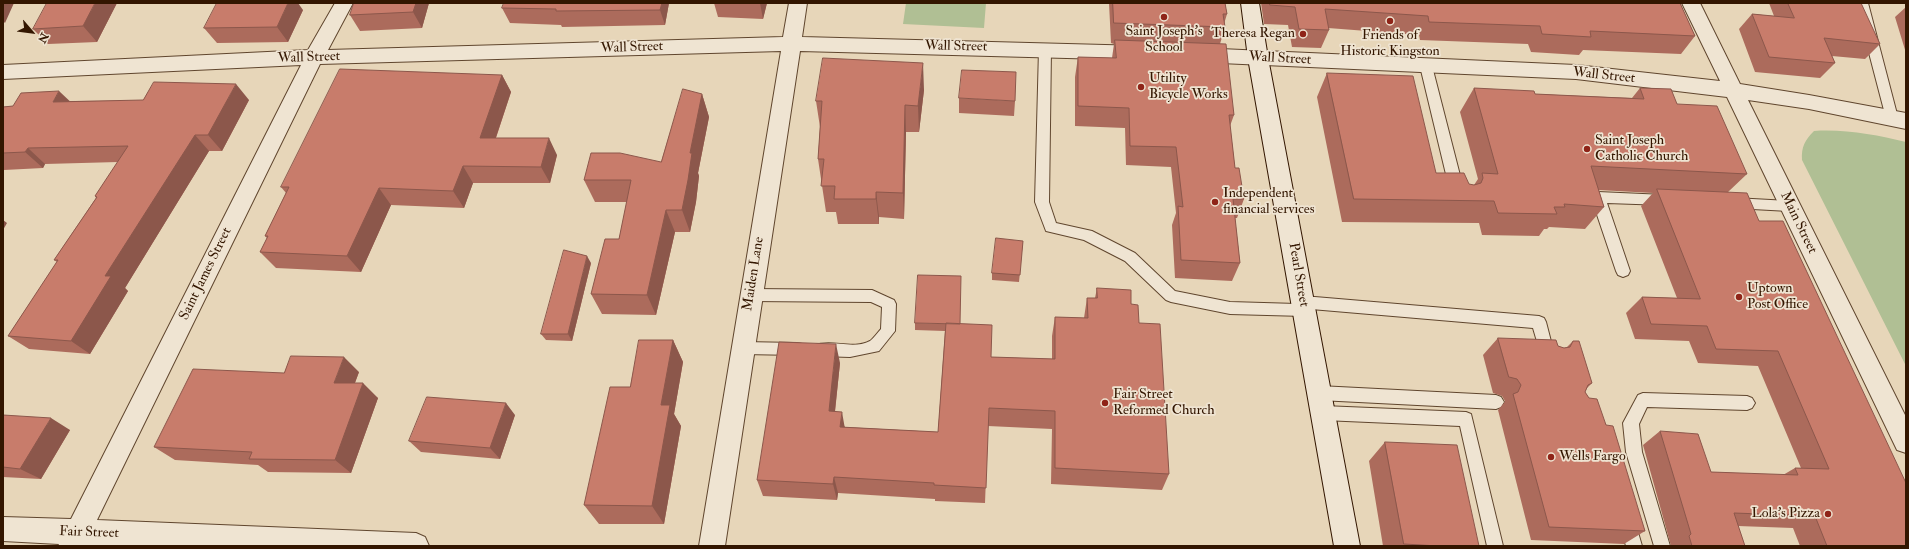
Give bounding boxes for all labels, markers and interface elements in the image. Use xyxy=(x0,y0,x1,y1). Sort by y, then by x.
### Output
north arrow xyxy=(12,12,52,52)
marker: Saint Joseph's School xyxy=(1159,12,1169,22)
marker: Friends of Historic Kingston xyxy=(1385,16,1395,26)
place label: Saint Joseph's School xyxy=(1125,24,1203,56)
place label: Theresa Regan xyxy=(1211,26,1295,42)
place label: Friends of Historic Kingston xyxy=(1340,28,1440,60)
marker: Theresa Regan xyxy=(1298,29,1308,39)
text: N xyxy=(35,30,51,45)
street label: Wall Street xyxy=(925,38,987,56)
street label: Wall Street xyxy=(600,39,664,57)
street label: Wall Street xyxy=(277,49,341,67)
street label: Wall Street xyxy=(1248,49,1312,69)
street label: Wall Street xyxy=(1572,64,1636,88)
place label: Utility Bicycle Works xyxy=(1149,71,1228,104)
marker: Utility Bicycle Works xyxy=(1136,82,1146,92)
place label: Saint Joseph Catholic Church xyxy=(1595,133,1688,166)
marker: Saint Joseph Catholic Church xyxy=(1582,144,1592,154)
place label: Independent financial services xyxy=(1223,186,1315,218)
street label: Main Street xyxy=(1776,189,1820,257)
marker: Independent financial services xyxy=(1210,197,1220,207)
street label: Saint James Street xyxy=(176,225,236,323)
street label: Maiden Lane xyxy=(740,236,768,312)
street label: Pearl Street xyxy=(1284,242,1312,308)
place label: Uptown Post Office xyxy=(1747,281,1808,314)
marker: Uptown Post Office xyxy=(1734,292,1744,302)
place label: Fair Street Reformed Church xyxy=(1113,387,1215,420)
marker: Fair Street Reformed Church xyxy=(1100,398,1110,408)
place label: Wells Fargo xyxy=(1559,449,1626,465)
marker: Wells Fargo xyxy=(1546,452,1556,462)
place label: Lola's Pizza xyxy=(1752,506,1820,522)
marker: Lola's Pizza xyxy=(1823,509,1833,519)
street label: Fair Street xyxy=(59,524,119,542)

